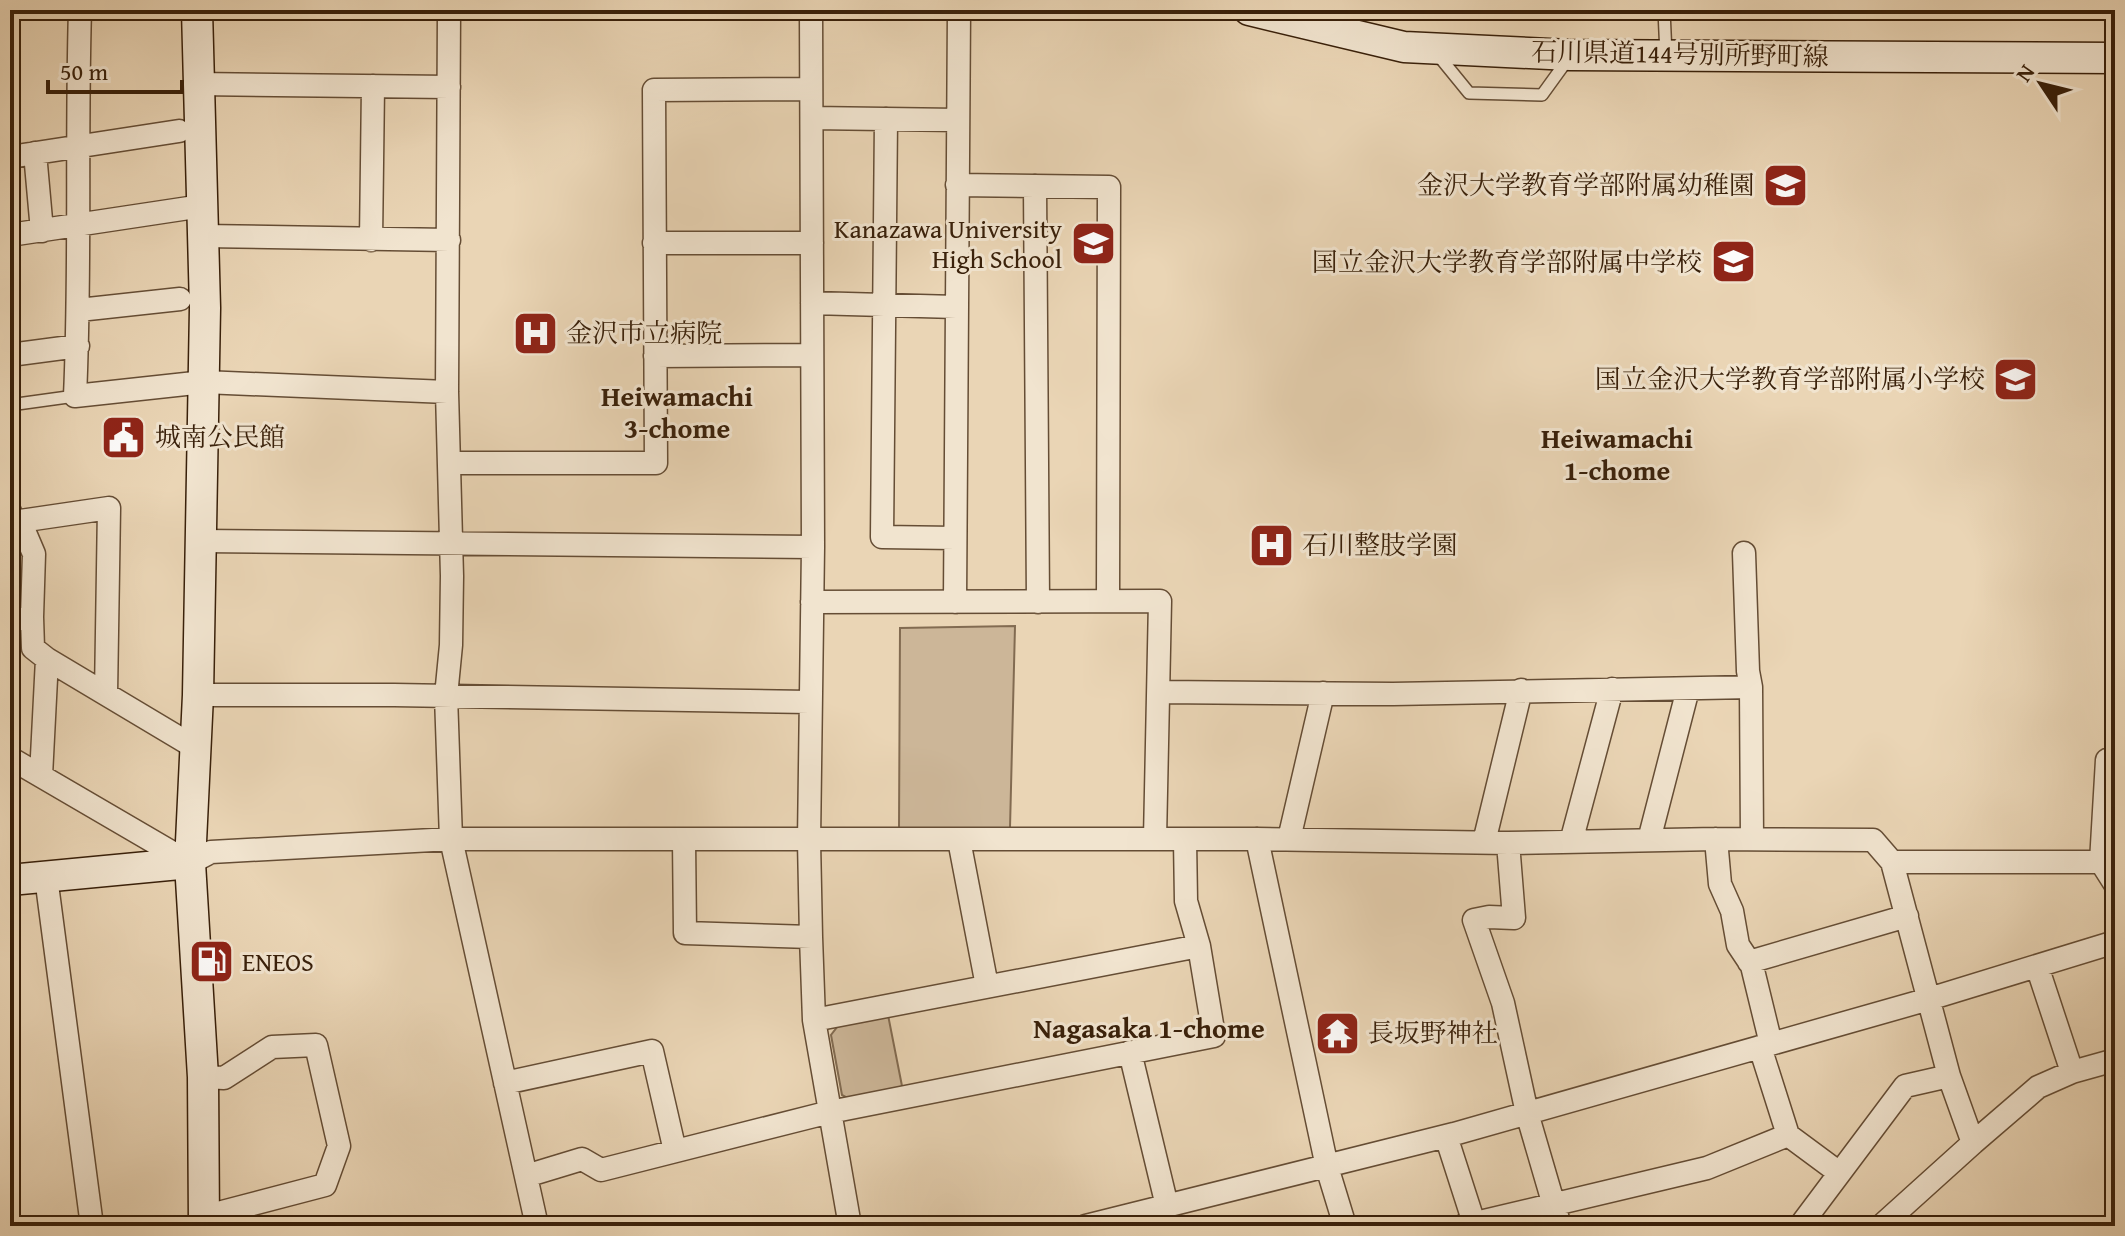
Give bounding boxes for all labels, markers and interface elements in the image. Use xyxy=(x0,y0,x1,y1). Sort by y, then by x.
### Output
street label: 石川県道144号別所野町線 xyxy=(1531,31,1829,76)
scale bar xyxy=(48,44,182,94)
north arrow xyxy=(2001,44,2081,124)
text: 50 m xyxy=(60,54,108,89)
text: N xyxy=(2007,57,2042,88)
school or university icon: 金沢大学教育学部附属幼稚園 xyxy=(1762,161,1810,209)
place label: 金沢大学教育学部附属幼稚園 xyxy=(1417,165,1755,204)
place label: Kanazawa University High School xyxy=(834,209,1062,278)
school or university icon: Kanazawa University High School xyxy=(1069,220,1117,268)
school or university icon: 国立金沢大学教育学部附属中学校 xyxy=(1709,238,1757,286)
place label: 国立金沢大学教育学部附属中学校 xyxy=(1312,242,1702,281)
hospital icon: 金沢市立病院 xyxy=(511,309,559,357)
place label: 金沢市立病院 xyxy=(566,313,722,352)
school or university icon: 国立金沢大学教育学部附属小学校 xyxy=(1992,355,2040,403)
place label: 国立金沢大学教育学部附属小学校 xyxy=(1595,359,1985,398)
district label: Heiwamachi 3-chome xyxy=(601,375,753,448)
public building icon: 城南公民館 xyxy=(100,413,148,461)
place label: 城南公民館 xyxy=(155,417,285,456)
district label: Heiwamachi 1-chome xyxy=(1541,417,1693,490)
hospital icon: 石川整肢学園 xyxy=(1247,521,1295,569)
place label: 石川整肢学園 xyxy=(1302,525,1458,564)
fuel station icon: ENEOS xyxy=(187,938,235,986)
place label: ENEOS xyxy=(242,942,314,981)
district label: Nagasaka 1-chome xyxy=(1033,1007,1265,1048)
temple icon: 長坂野神社 xyxy=(1313,1009,1361,1057)
place label: 長坂野神社 xyxy=(1368,1013,1498,1052)

